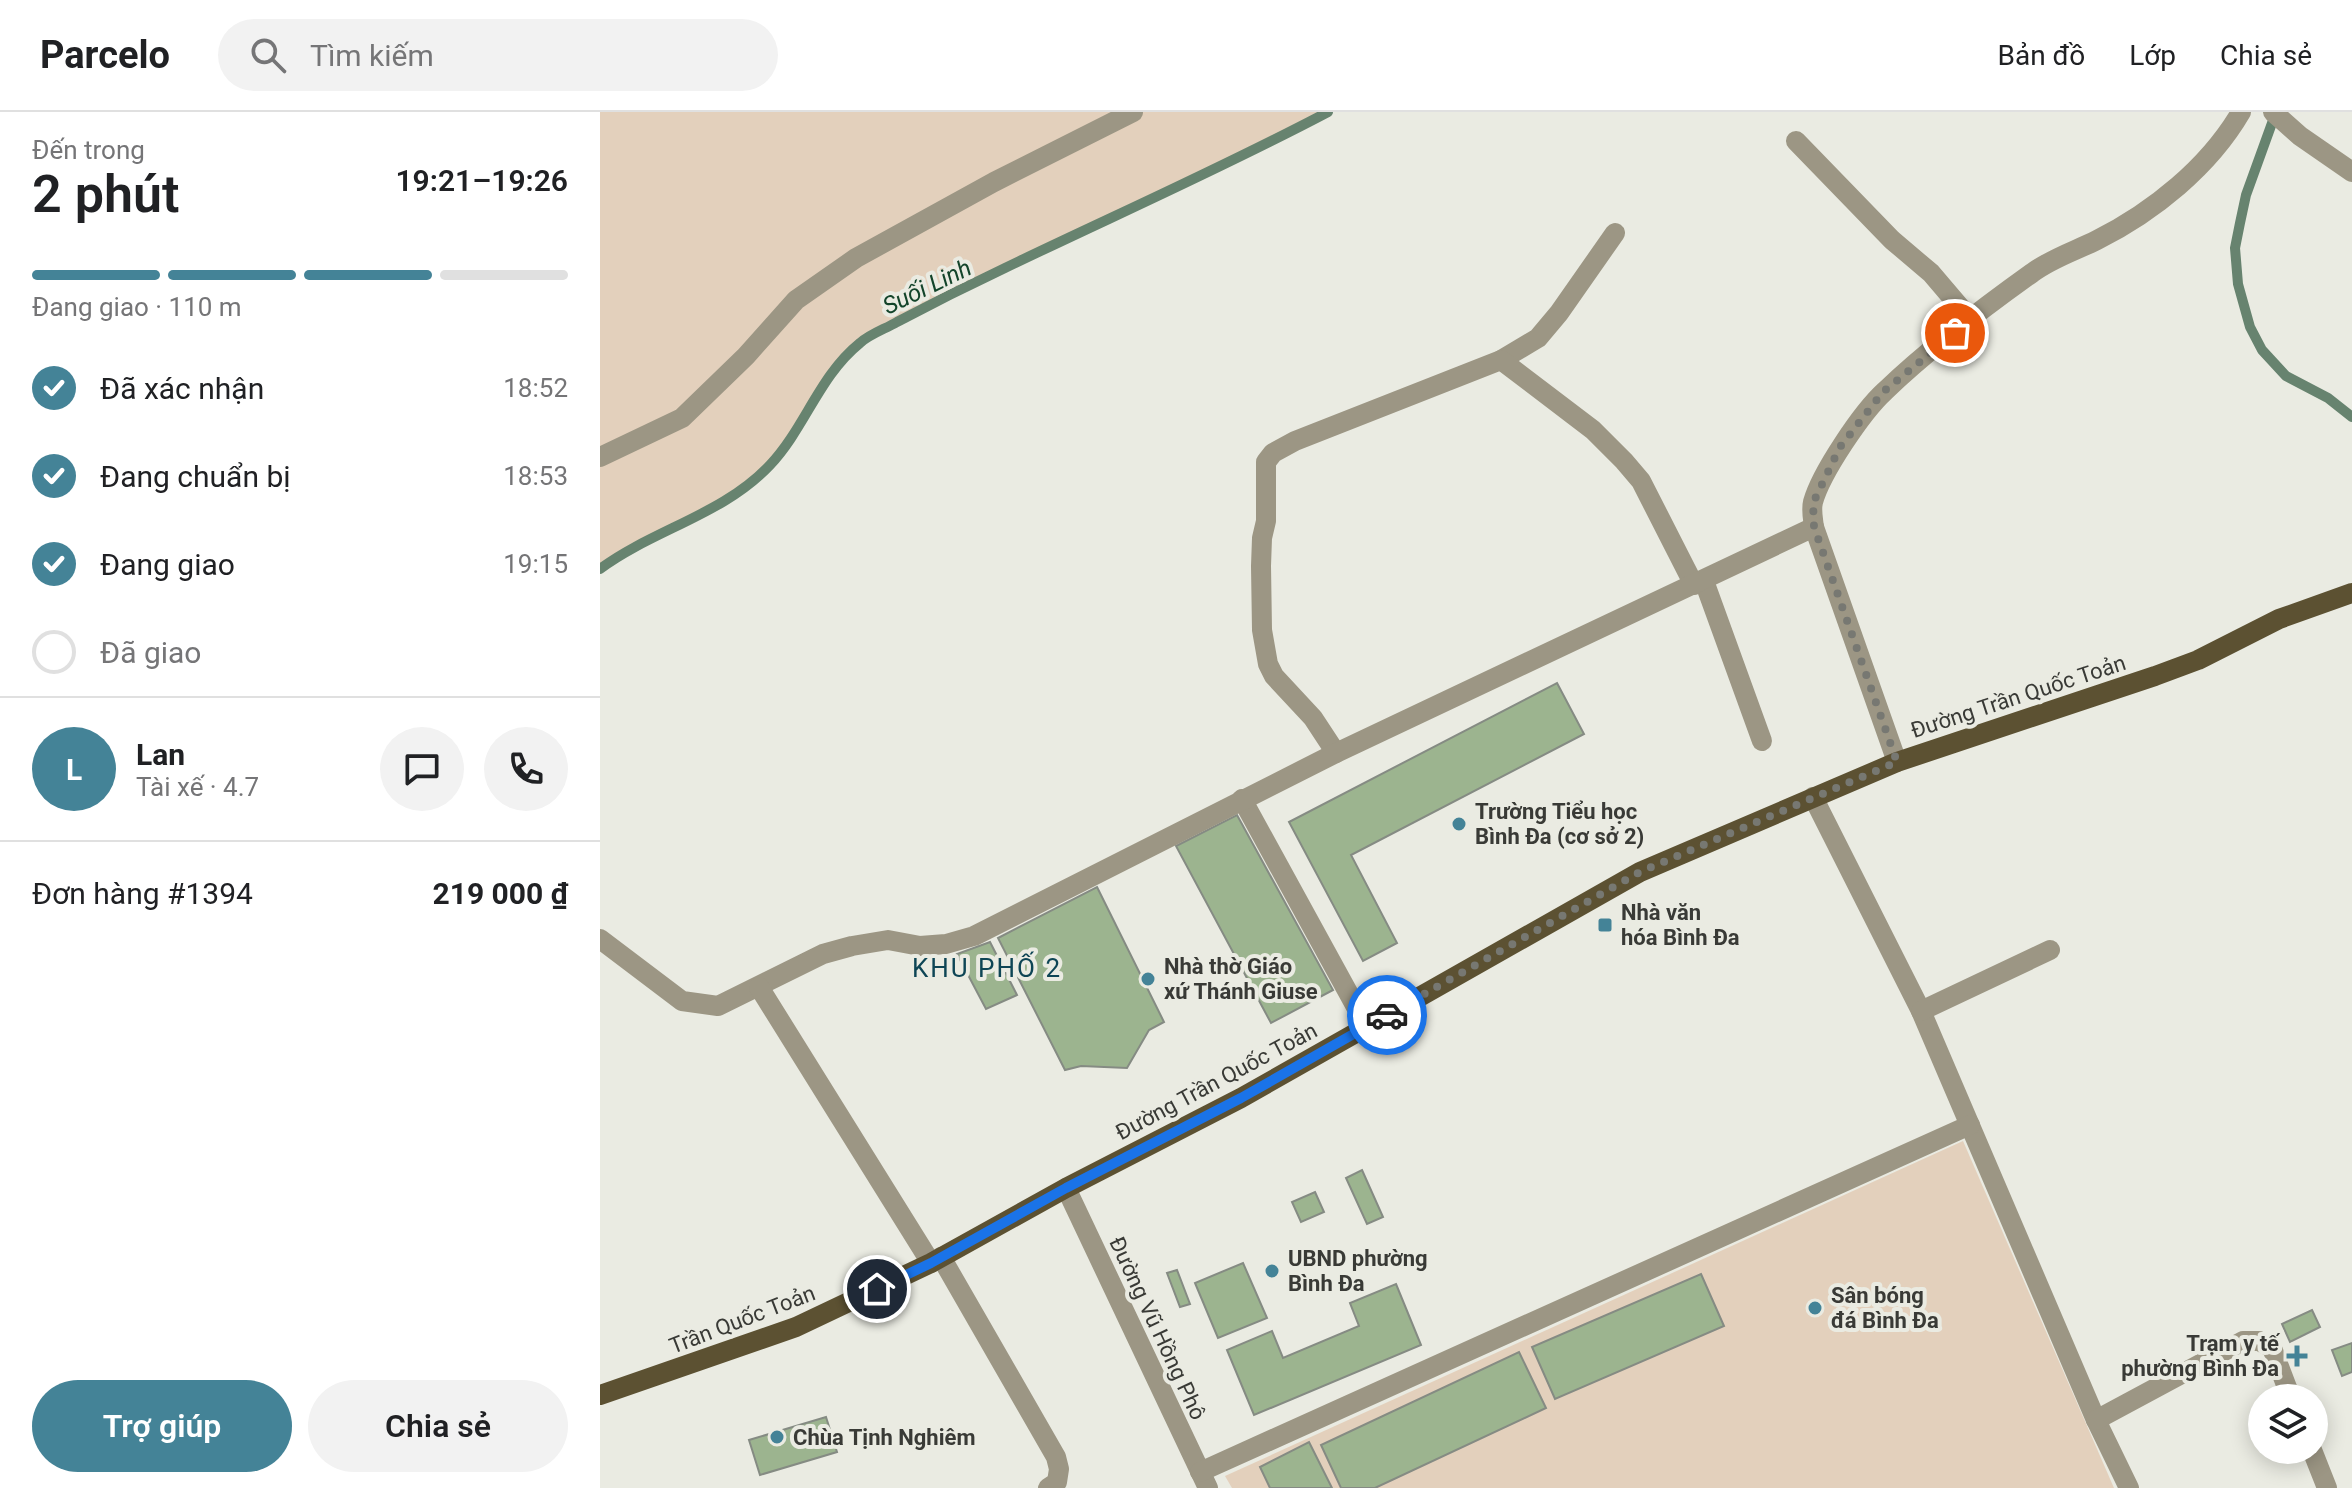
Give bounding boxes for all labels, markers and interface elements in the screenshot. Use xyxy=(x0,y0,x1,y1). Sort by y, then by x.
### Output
search box xyxy=(218,19,778,91)
text: Parcelo xyxy=(40,33,170,77)
icon: search xyxy=(246,33,290,77)
text: Tìm kiếm xyxy=(310,38,434,73)
text: Bản đồ xyxy=(1997,39,2085,72)
text: Lớp xyxy=(2129,39,2176,72)
text: Chia sẻ xyxy=(2220,39,2312,72)
text: Đến trong xyxy=(32,135,145,165)
text: 19:21–19:26 xyxy=(395,163,568,198)
text: 2 phút xyxy=(32,164,179,225)
water label: Suối Linh xyxy=(878,254,976,320)
text: Đang giao · 110 m xyxy=(32,292,242,322)
pin xyxy=(1921,299,1989,367)
icon: bag xyxy=(1933,311,1977,355)
icon: check xyxy=(32,366,76,410)
text: Đã xác nhận xyxy=(100,371,264,406)
text: 18:52 xyxy=(503,373,568,403)
icon: check xyxy=(32,454,76,498)
text: Đang chuẩn bị xyxy=(100,459,291,494)
text: 18:53 xyxy=(503,461,568,491)
icon: check xyxy=(32,542,76,586)
text: Đang giao xyxy=(100,547,235,582)
text: 19:15 xyxy=(503,549,568,579)
text: Đã giao xyxy=(100,635,201,670)
street label: Đường Trần Quốc Toản xyxy=(1908,650,2129,743)
button: chat xyxy=(380,727,464,811)
button: phone xyxy=(484,727,568,811)
text: Lan xyxy=(136,737,185,772)
text: L xyxy=(66,752,82,787)
text: Tài xế · 4.7 xyxy=(136,772,259,802)
place label: Trường Tiểu học Bình Đa (cơ sở 2) xyxy=(1475,799,1644,849)
marker: Trường Tiểu học Bình Đa (cơ sở 2) xyxy=(1450,815,1468,833)
text: Đơn hàng #1394 xyxy=(32,876,253,911)
text: 219 000 ₫ xyxy=(432,876,568,911)
place label: Nhà văn hóa Bình Đa xyxy=(1621,900,1740,950)
marker: Nhà văn hóa Bình Đa xyxy=(1596,916,1614,934)
district label: KHU PHỐ 2 xyxy=(912,951,1062,983)
place label: Nhà thờ Giáo xứ Thánh Giuse xyxy=(1164,954,1318,1004)
marker: Nhà thờ Giáo xứ Thánh Giuse xyxy=(1139,970,1157,988)
courier xyxy=(1347,975,1427,1055)
icon: car xyxy=(1365,993,1409,1037)
street label: Đường Trần Quốc Toản xyxy=(1111,1018,1321,1145)
street label: Đường Vũ Hồng Phô xyxy=(1104,1233,1211,1424)
place label: UBND phường Bình Đa xyxy=(1288,1246,1428,1296)
pin xyxy=(843,1255,911,1323)
marker: UBND phường Bình Đa xyxy=(1263,1262,1281,1280)
icon: home xyxy=(855,1267,899,1311)
street label: Trần Quốc Toản xyxy=(666,1280,819,1359)
place label: Sân bóng đá Bình Đa xyxy=(1831,1283,1939,1333)
marker: Sân bóng đá Bình Đa xyxy=(1806,1299,1824,1317)
place label: Trạm y tế phường Bình Đa xyxy=(2121,1331,2281,1381)
marker: Trạm y tế phường Bình Đa xyxy=(2286,1345,2308,1367)
button: Trợ giúp xyxy=(32,1380,292,1472)
button: Chia sẻ xyxy=(308,1380,568,1472)
map controls xyxy=(2248,1384,2328,1464)
button: layers xyxy=(2248,1384,2328,1464)
place label: Chùa Tịnh Nghiêm xyxy=(793,1425,975,1450)
marker: Chùa Tịnh Nghiêm xyxy=(768,1428,786,1446)

